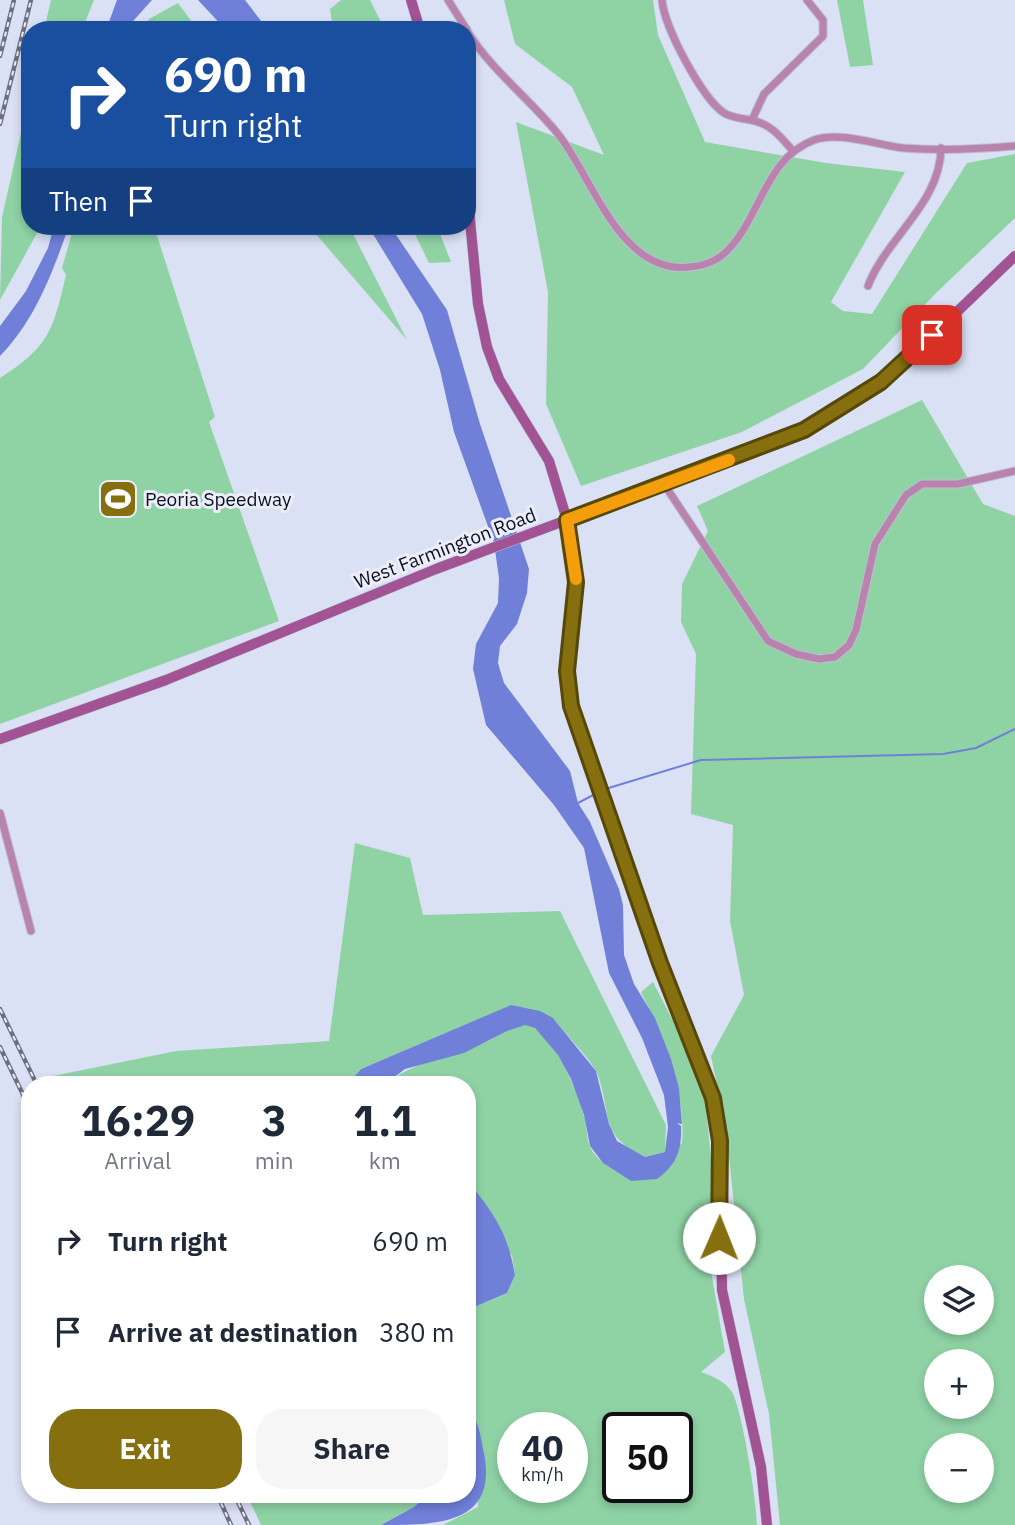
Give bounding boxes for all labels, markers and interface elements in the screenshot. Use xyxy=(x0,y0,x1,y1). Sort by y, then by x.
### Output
text: 690 m xyxy=(164,42,308,105)
icon: right xyxy=(49,49,140,140)
text: Turn right xyxy=(164,104,302,146)
icon: arrive xyxy=(122,182,160,220)
text: Then xyxy=(49,184,108,218)
pin xyxy=(902,305,962,365)
icon: arrive xyxy=(913,316,951,354)
sports icon: Peoria Speedway xyxy=(97,478,139,520)
place label: Peoria Speedway xyxy=(145,487,292,511)
street label: West Farmington Road xyxy=(351,502,539,594)
text: 16:29 xyxy=(81,1093,195,1148)
text: 3 xyxy=(262,1093,287,1148)
text: 1.1 xyxy=(353,1093,417,1148)
text: Arrival xyxy=(104,1145,171,1175)
text: min xyxy=(255,1145,294,1175)
text: km xyxy=(369,1145,401,1175)
position arrow xyxy=(682,1201,756,1275)
icon: right xyxy=(49,1222,87,1260)
text: Turn right xyxy=(108,1224,227,1258)
text: 690 m xyxy=(372,1224,448,1258)
map controls xyxy=(924,1265,994,1503)
button: layers xyxy=(924,1265,994,1335)
icon: arrive xyxy=(49,1313,87,1351)
text: Arrive at destination xyxy=(108,1315,358,1349)
text: 380 m xyxy=(379,1315,455,1349)
button: + xyxy=(924,1349,994,1419)
button: Exit xyxy=(49,1409,242,1489)
button: Share xyxy=(256,1409,448,1489)
speed limit sign: 50 xyxy=(602,1412,693,1503)
text: 40 xyxy=(521,1425,564,1471)
button: − xyxy=(924,1433,994,1503)
text: km/h xyxy=(521,1463,564,1486)

